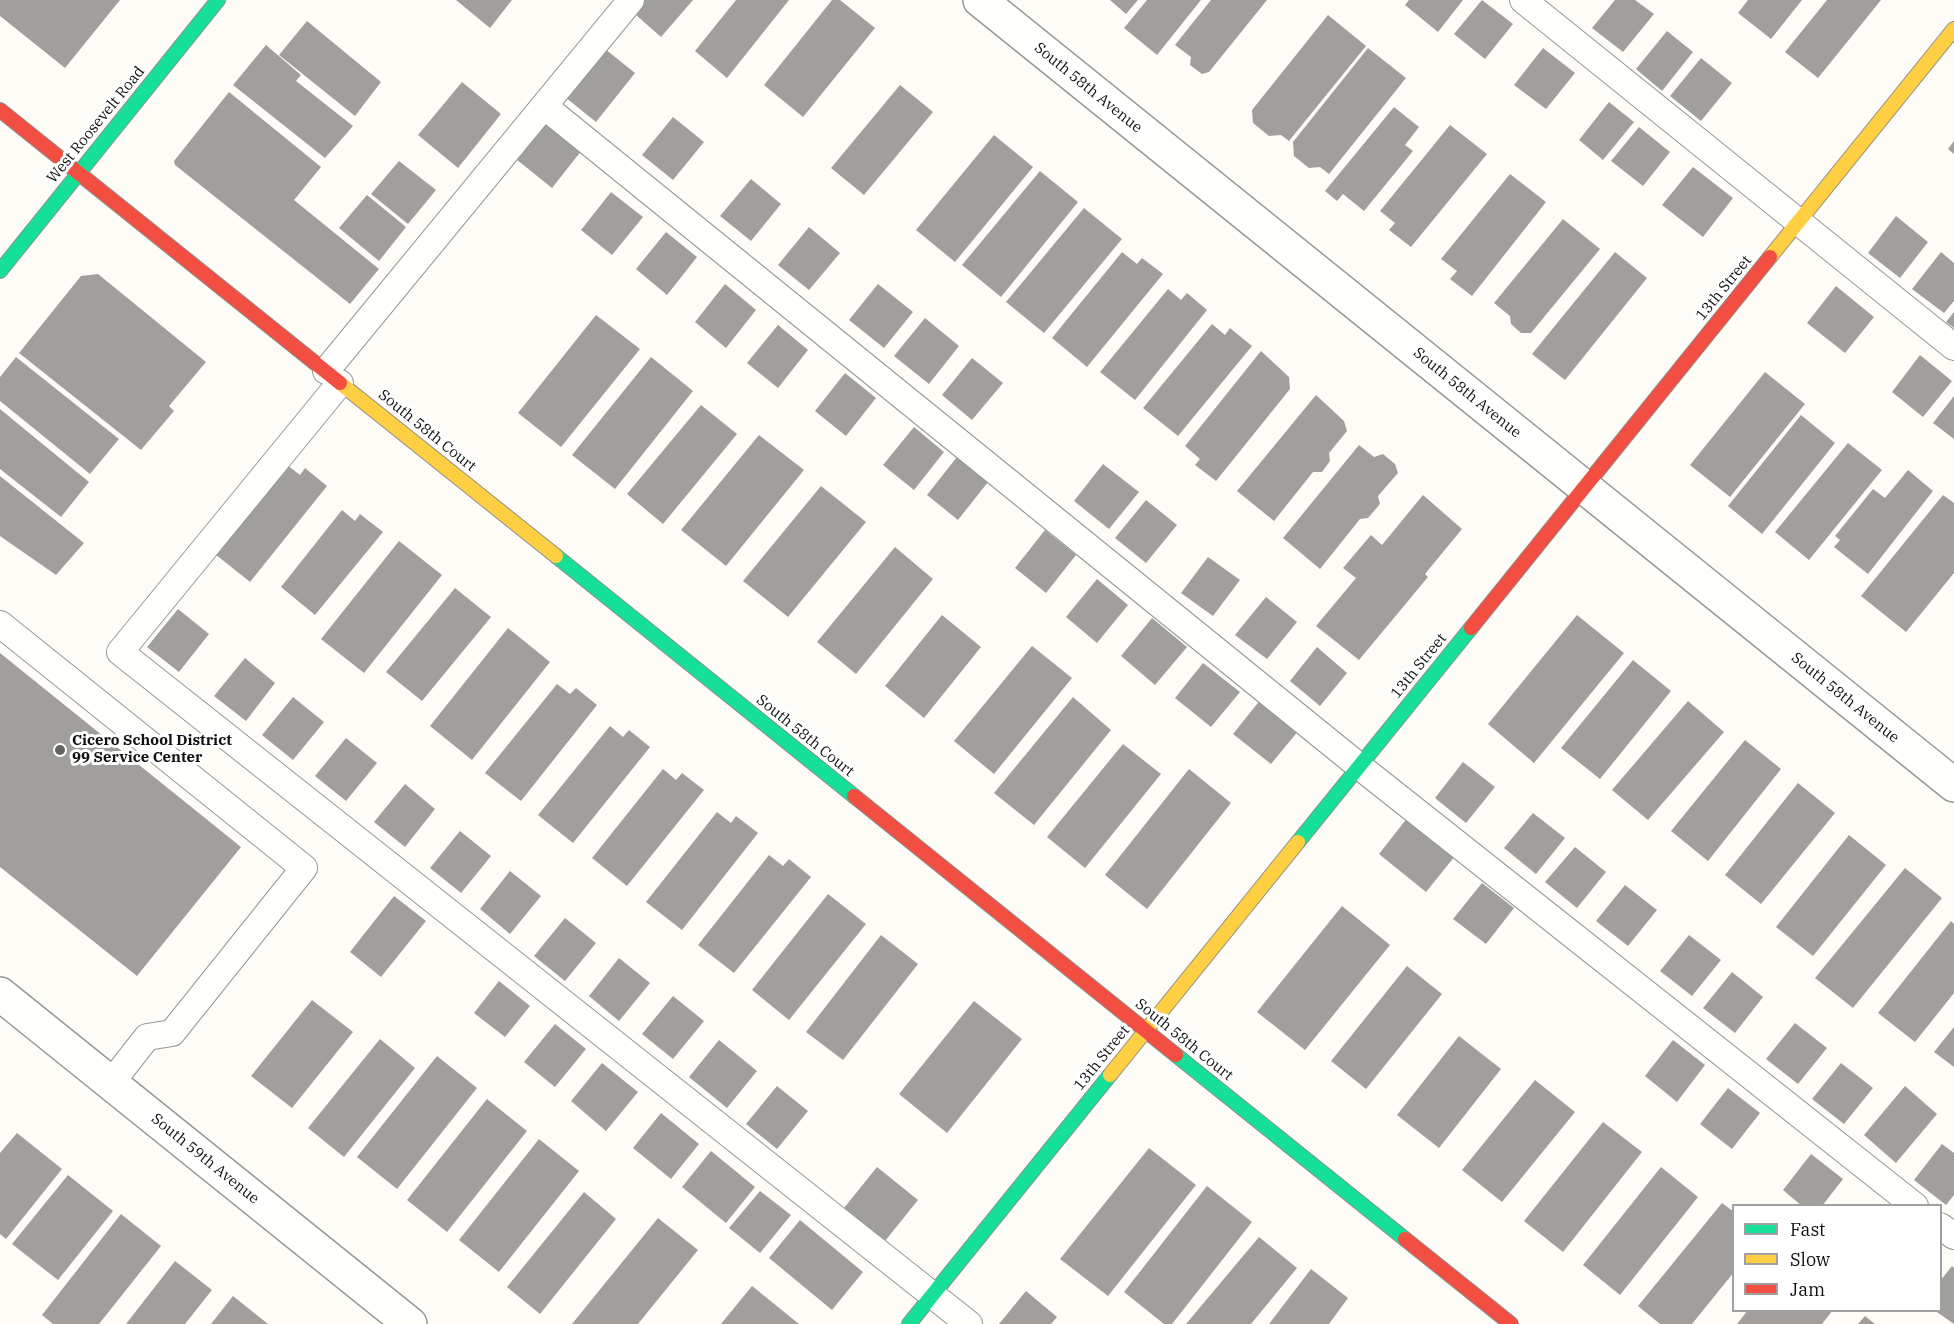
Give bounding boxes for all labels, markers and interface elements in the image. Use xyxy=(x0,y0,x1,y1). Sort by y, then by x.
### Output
street label: South 58th Avenue xyxy=(1030,39,1146,137)
street label: West Roosevelt Road xyxy=(43,63,149,187)
street label: 13th Street xyxy=(1692,252,1756,324)
street label: South 58th Avenue xyxy=(1409,344,1525,442)
street label: South 58th Court xyxy=(375,386,479,476)
street label: 13th Street xyxy=(1387,630,1451,702)
street label: South 58th Avenue xyxy=(1787,649,1903,747)
street label: South 58th Court xyxy=(753,691,857,781)
place label: Cicero School District 99 Service Center xyxy=(72,732,232,767)
marker: Cicero School District 99 Service Center xyxy=(53,743,67,757)
street label: South 58th Court xyxy=(1132,995,1236,1085)
street label: 13th Street xyxy=(1070,1022,1134,1094)
street label: South 59th Avenue xyxy=(147,1110,263,1208)
legend xyxy=(1732,1204,1942,1312)
text: Fast xyxy=(1790,1218,1825,1241)
text: Slow xyxy=(1790,1248,1830,1271)
text: Jam xyxy=(1790,1278,1825,1301)

